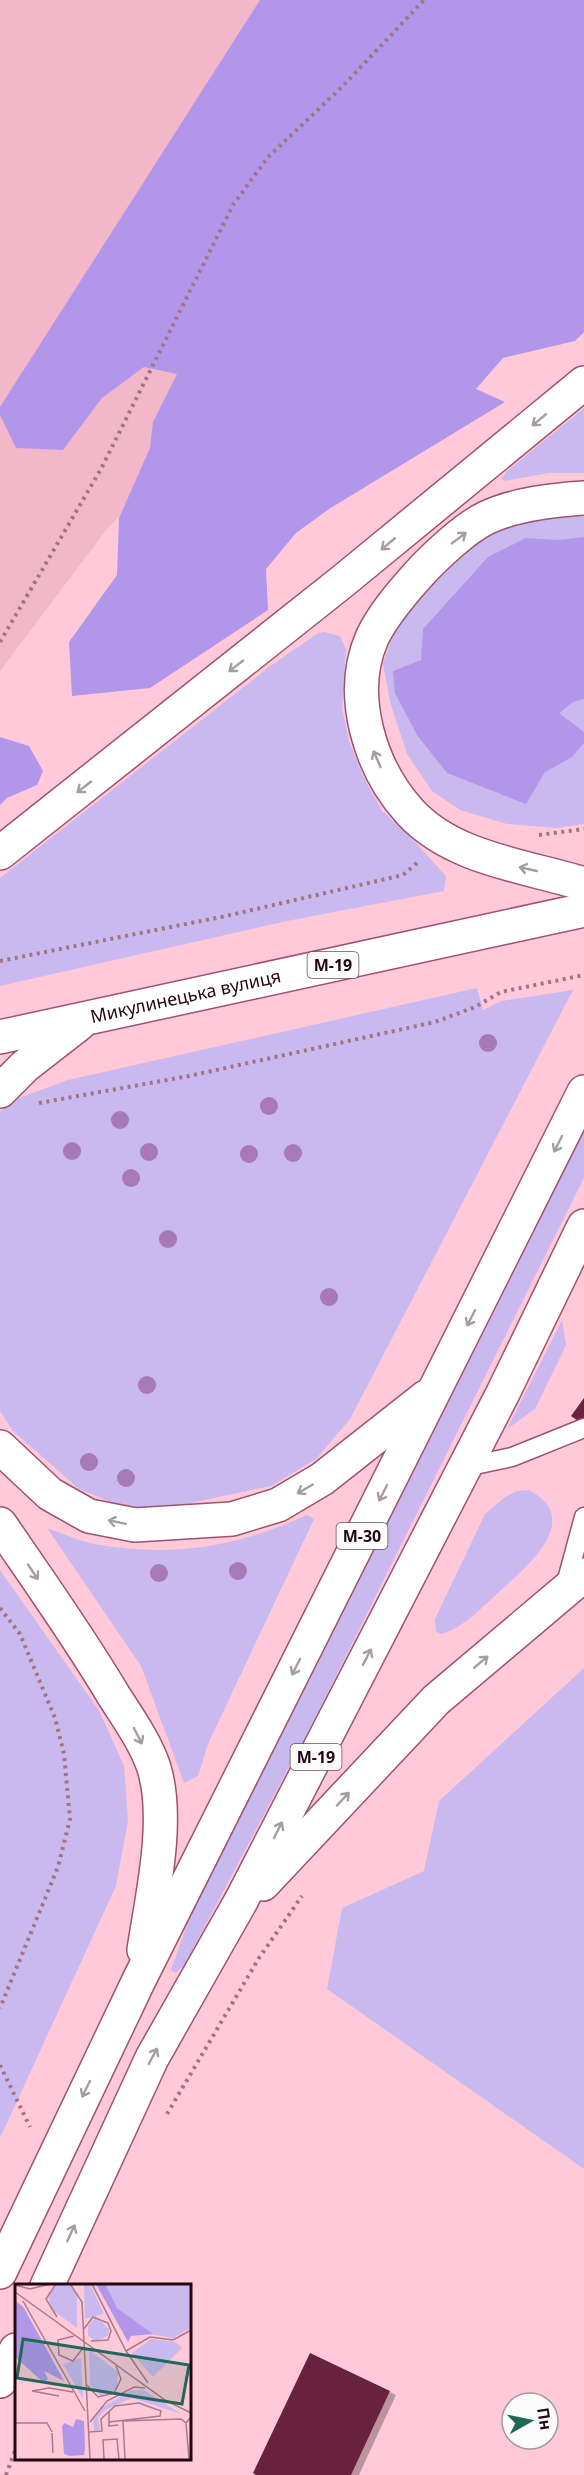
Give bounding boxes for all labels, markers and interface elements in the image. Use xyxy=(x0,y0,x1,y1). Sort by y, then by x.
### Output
one-way arrow xyxy=(532,413,547,427)
one-way arrow xyxy=(450,532,466,545)
one-way arrow xyxy=(381,537,396,551)
one-way arrow xyxy=(228,660,244,673)
one-way arrow xyxy=(370,750,381,768)
one-way arrow xyxy=(76,781,92,794)
one-way arrow xyxy=(518,862,537,874)
road number: М-19 xyxy=(308,952,358,978)
street label: Микулинецька вулиця xyxy=(88,963,283,1028)
one-way arrow xyxy=(552,1134,563,1152)
one-way arrow xyxy=(464,1309,476,1327)
one-way arrow xyxy=(377,1483,389,1501)
one-way arrow xyxy=(297,1484,314,1496)
one-way arrow xyxy=(108,1515,127,1527)
road number: М-30 xyxy=(336,1523,388,1549)
one-way arrow xyxy=(27,1564,39,1580)
one-way arrow xyxy=(361,1649,373,1666)
one-way arrow xyxy=(473,1655,488,1669)
one-way arrow xyxy=(290,1658,302,1675)
one-way arrow xyxy=(133,1727,144,1745)
road number: М-19 xyxy=(290,1744,342,1770)
one-way arrow xyxy=(336,1792,350,1807)
one-way arrow xyxy=(273,1822,284,1840)
one-way arrow xyxy=(147,2048,159,2065)
one-way arrow xyxy=(80,2080,92,2098)
one-way arrow xyxy=(66,2224,78,2242)
inset map xyxy=(15,2284,190,2460)
north arrow xyxy=(500,2391,560,2451)
text: Пн xyxy=(532,2406,557,2432)

